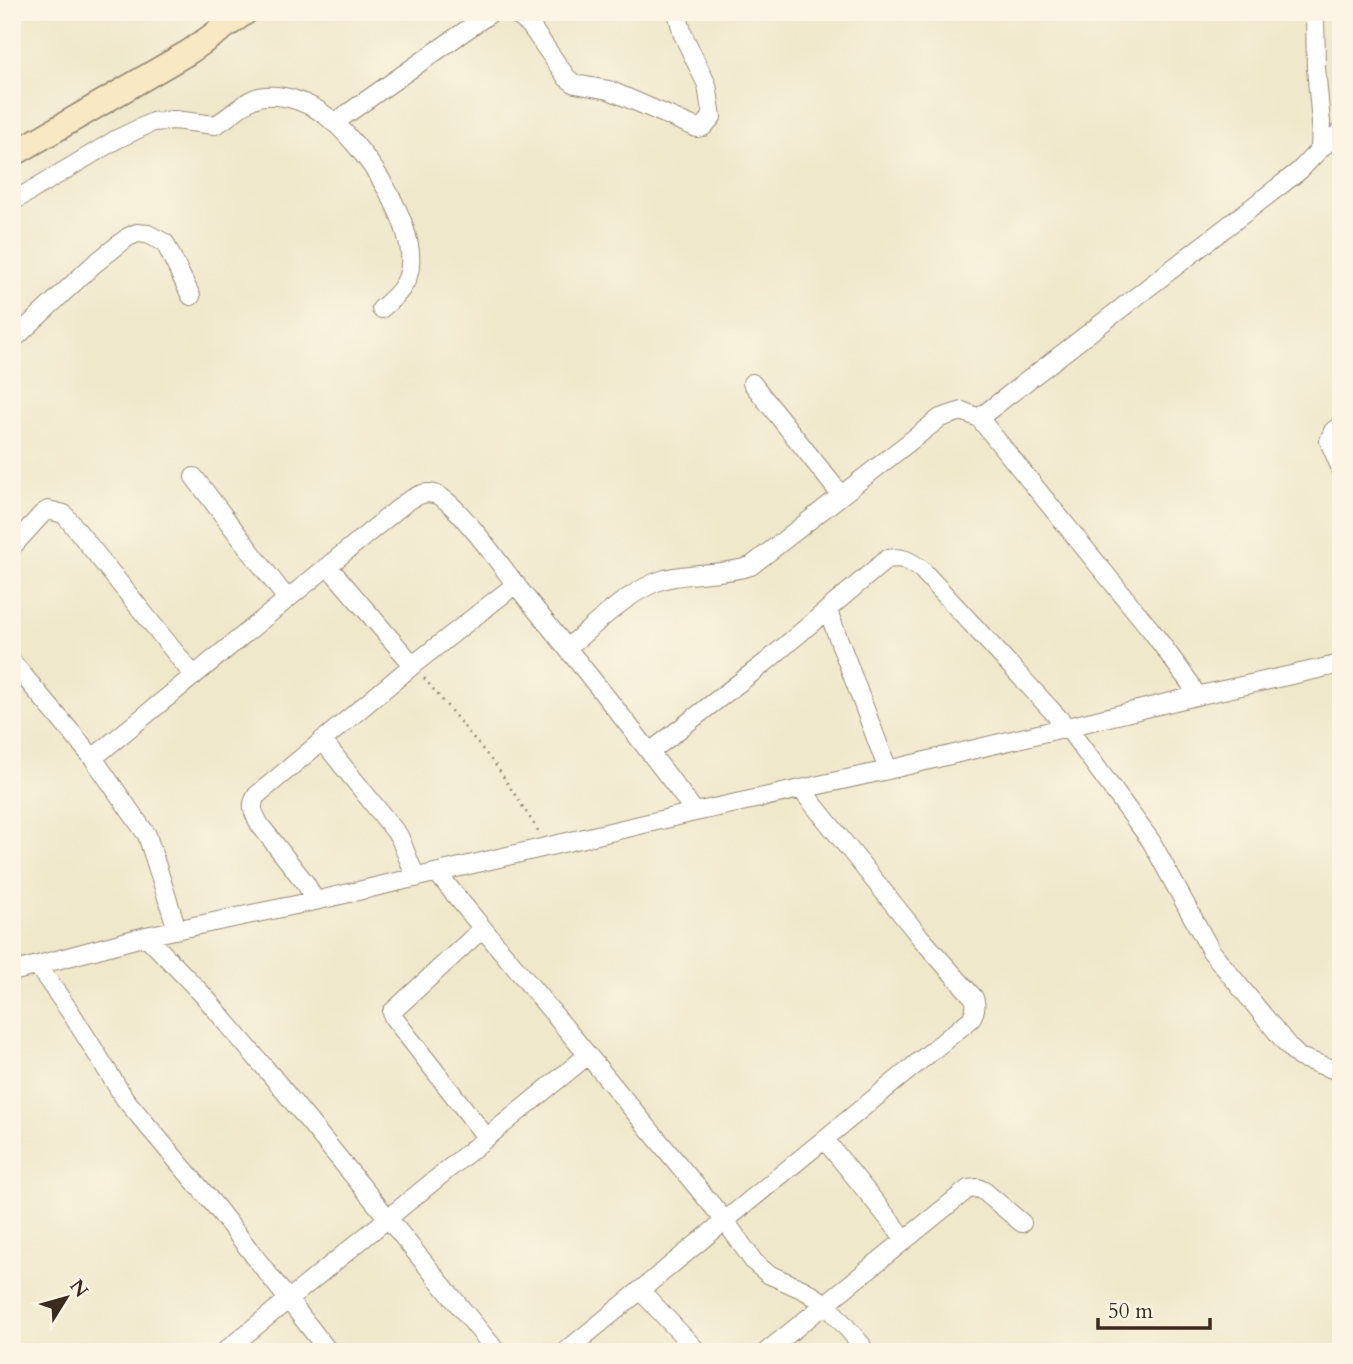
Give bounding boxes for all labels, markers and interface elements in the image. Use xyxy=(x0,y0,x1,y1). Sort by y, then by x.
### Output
north arrow xyxy=(32,1262,102,1332)
text: N xyxy=(63,1274,94,1303)
scale bar xyxy=(1098,1287,1210,1331)
text: 50 m xyxy=(1108,1297,1153,1326)

